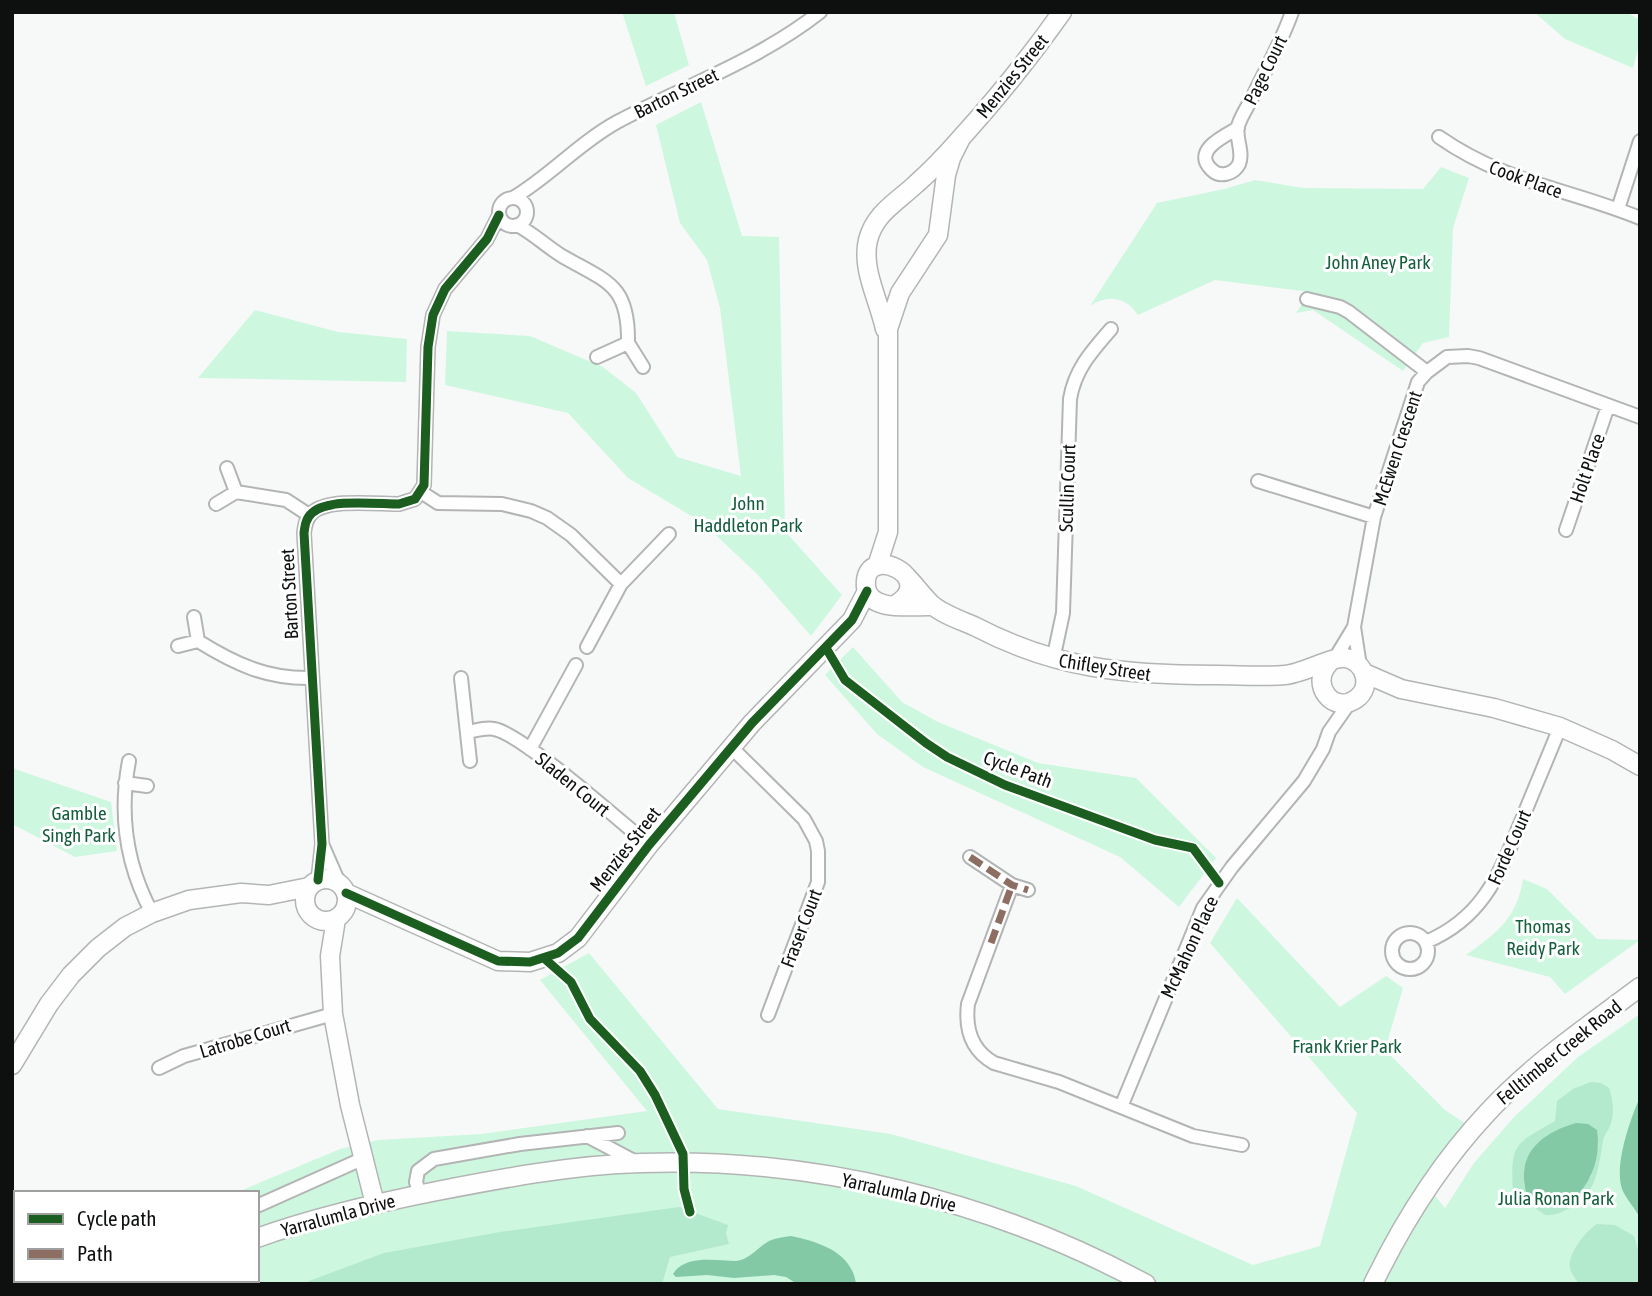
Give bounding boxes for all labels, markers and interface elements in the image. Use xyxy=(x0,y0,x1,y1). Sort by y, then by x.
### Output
street label: Menzies Street xyxy=(972,30,1052,122)
street label: Page Court xyxy=(1239,32,1291,108)
street label: Barton Street xyxy=(630,63,722,123)
street label: Cook Place xyxy=(1486,156,1566,202)
park label: John Aney Park xyxy=(1325,251,1431,273)
street label: McEwen Crescent xyxy=(1368,388,1426,508)
street label: Holt Place xyxy=(1565,430,1609,506)
street label: Scullin Court xyxy=(1054,444,1080,532)
park label: John Haddleton Park xyxy=(693,492,803,536)
street label: Barton Street xyxy=(276,548,302,640)
street label: Chifley Street xyxy=(1057,649,1153,685)
street label: Cycle Path xyxy=(981,746,1055,792)
street label: Sladen Court xyxy=(532,747,614,821)
park label: Gamble Singh Park xyxy=(42,802,116,846)
street label: Menzies Street xyxy=(585,802,665,896)
street label: Forde Court xyxy=(1483,806,1535,888)
street label: Fraser Court xyxy=(776,886,826,970)
street label: McMahon Place xyxy=(1156,892,1222,1002)
park label: Thomas Reidy Park xyxy=(1506,915,1580,959)
street label: Felltimber Creek Road xyxy=(1492,995,1626,1109)
street label: Latrobe Court xyxy=(197,1014,293,1062)
park label: Frank Krier Park xyxy=(1292,1035,1402,1057)
street label: Yarralumla Drive xyxy=(839,1168,959,1216)
park label: Julia Ronan Park xyxy=(1498,1187,1615,1209)
street label: Yarralumla Drive xyxy=(279,1189,397,1241)
legend xyxy=(14,1191,259,1282)
text: Cycle path xyxy=(77,1206,156,1230)
text: Path xyxy=(77,1241,113,1265)

